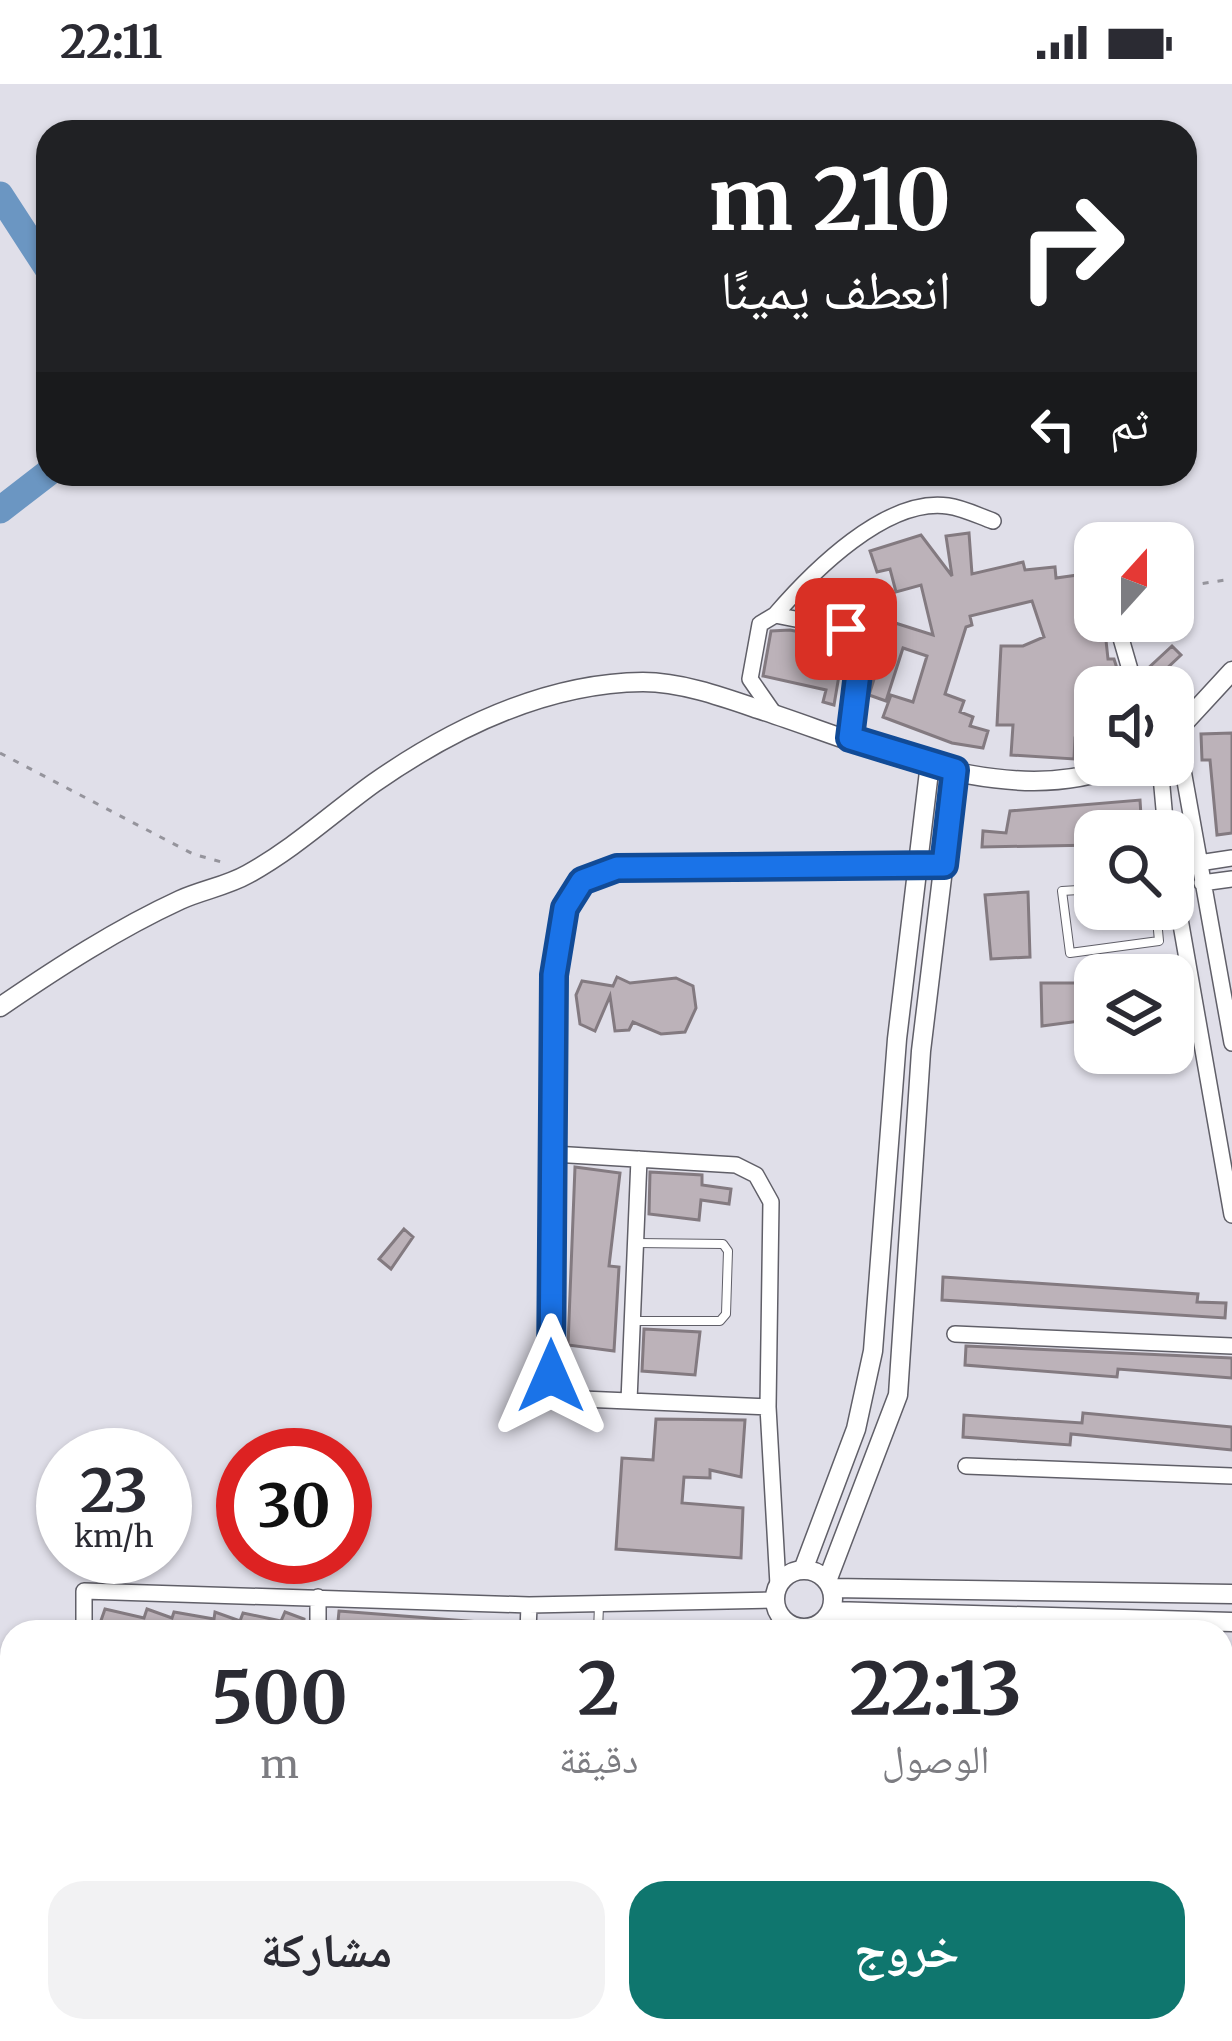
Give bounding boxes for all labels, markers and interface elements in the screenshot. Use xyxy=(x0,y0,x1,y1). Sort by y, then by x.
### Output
text: 22:11 xyxy=(60,14,163,70)
text: 210 m xyxy=(708,147,951,253)
icon: right xyxy=(993,168,1149,324)
text: انعطف يمينًا xyxy=(720,256,951,324)
text: ثم xyxy=(1110,395,1149,451)
icon: left xyxy=(1020,396,1086,462)
north arrow xyxy=(1074,522,1194,642)
map controls xyxy=(1074,522,1194,1074)
pin xyxy=(795,578,897,680)
icon: arrive xyxy=(813,596,879,662)
button: sound xyxy=(1074,666,1194,786)
button: search xyxy=(1074,810,1194,930)
button: layers xyxy=(1074,954,1194,1074)
position arrow xyxy=(488,1313,614,1439)
speed limit sign: 30 xyxy=(216,1428,372,1584)
text: 23 xyxy=(80,1453,148,1528)
text: km/h xyxy=(74,1517,154,1555)
text: 2 xyxy=(578,1643,620,1734)
text: 22:13 xyxy=(849,1643,1022,1734)
text: 500 xyxy=(211,1652,348,1743)
text: دقيقة xyxy=(559,1735,638,1784)
text: الوصول xyxy=(882,1735,990,1784)
text: m xyxy=(260,1740,299,1789)
button: مشاركة xyxy=(48,1881,605,2019)
button: خروج xyxy=(629,1881,1185,2019)

